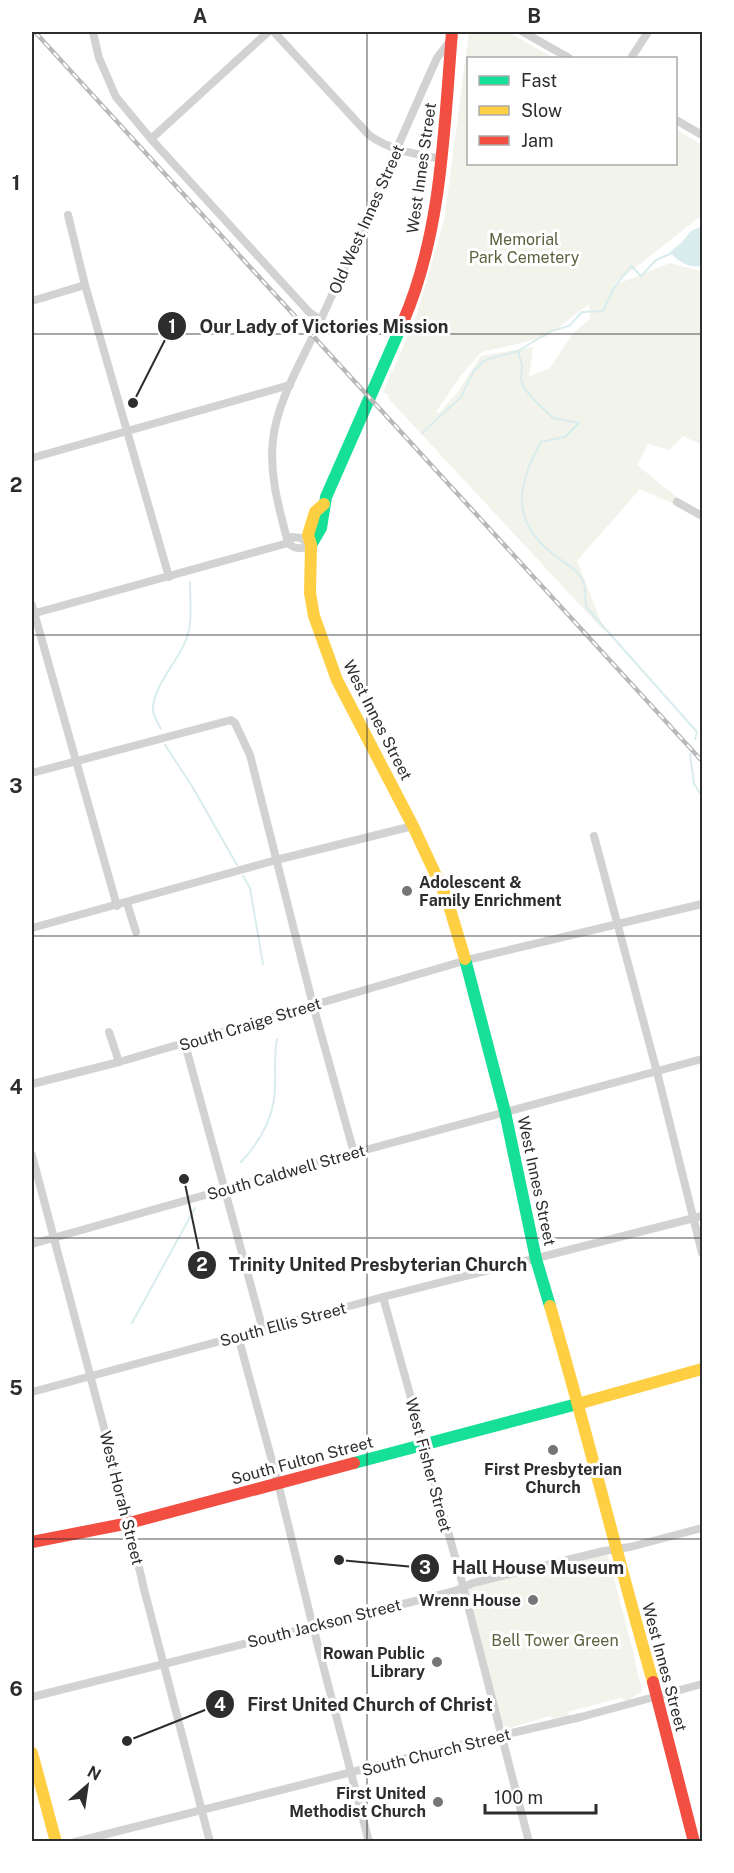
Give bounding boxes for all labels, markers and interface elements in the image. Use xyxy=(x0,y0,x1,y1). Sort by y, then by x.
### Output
text: A xyxy=(193,4,207,28)
text: B xyxy=(527,4,541,28)
legend xyxy=(467,57,677,165)
text: Fast xyxy=(521,70,557,91)
text: Slow xyxy=(521,100,562,121)
street label: West Innes Street xyxy=(403,101,440,235)
text: Jam xyxy=(521,130,554,151)
street label: Old West Innes Street xyxy=(325,142,408,297)
text: 1 xyxy=(12,171,20,195)
park label: Memorial Park Cemetery xyxy=(469,230,580,267)
callout: Our Lady of Victories Mission xyxy=(157,308,461,344)
text: 1 xyxy=(168,316,176,337)
text: Our Lady of Victories Mission xyxy=(200,316,448,337)
text: 2 xyxy=(10,473,22,497)
street label: West Innes Street xyxy=(339,657,416,783)
text: 3 xyxy=(9,774,23,798)
place label: Adolescent & Family Enrichment xyxy=(419,873,562,910)
marker: Adolescent & Family Enrichment xyxy=(400,884,414,898)
street label: South Craige Street xyxy=(177,994,323,1055)
text: 4 xyxy=(9,1075,23,1099)
street label: West Innes Street xyxy=(513,1114,560,1248)
street label: South Caldwell Street xyxy=(205,1141,367,1204)
callout: Trinity United Presbyterian Church xyxy=(187,1247,539,1283)
text: 2 xyxy=(196,1254,208,1275)
text: Trinity United Presbyterian Church xyxy=(229,1254,527,1275)
street label: South Ellis Street xyxy=(218,1298,348,1350)
text: 5 xyxy=(9,1376,23,1400)
street label: West Fisher Street xyxy=(401,1396,456,1534)
street label: West Horah Street xyxy=(96,1429,147,1567)
street label: South Fulton Street xyxy=(229,1432,375,1489)
marker: First Presbyterian Church xyxy=(546,1443,560,1457)
place label: First Presbyterian Church xyxy=(484,1460,622,1497)
callout: Hall House Museum xyxy=(410,1550,636,1586)
text: 3 xyxy=(419,1557,431,1578)
text: Hall House Museum xyxy=(452,1557,624,1578)
place label: Wrenn House xyxy=(419,1591,521,1610)
marker: Wrenn House xyxy=(526,1593,540,1607)
street label: South Jackson Street xyxy=(245,1595,403,1652)
street label: West Innes Street xyxy=(638,1601,691,1733)
park label: Bell Tower Green xyxy=(491,1631,619,1650)
place label: Rowan Public Library xyxy=(323,1644,425,1681)
marker: Rowan Public Library xyxy=(430,1655,444,1669)
text: 6 xyxy=(9,1677,23,1701)
callout: First United Church of Christ xyxy=(205,1686,505,1722)
text: 4 xyxy=(214,1694,226,1715)
text: First United Church of Christ xyxy=(247,1694,493,1715)
street label: South Church Street xyxy=(360,1725,512,1780)
north arrow xyxy=(57,1756,117,1816)
text: N xyxy=(84,1762,104,1785)
scale bar xyxy=(485,1777,596,1815)
place label: First United Methodist Church xyxy=(289,1784,426,1821)
text: 100 m xyxy=(494,1787,543,1808)
marker: First United Methodist Church xyxy=(431,1795,445,1809)

